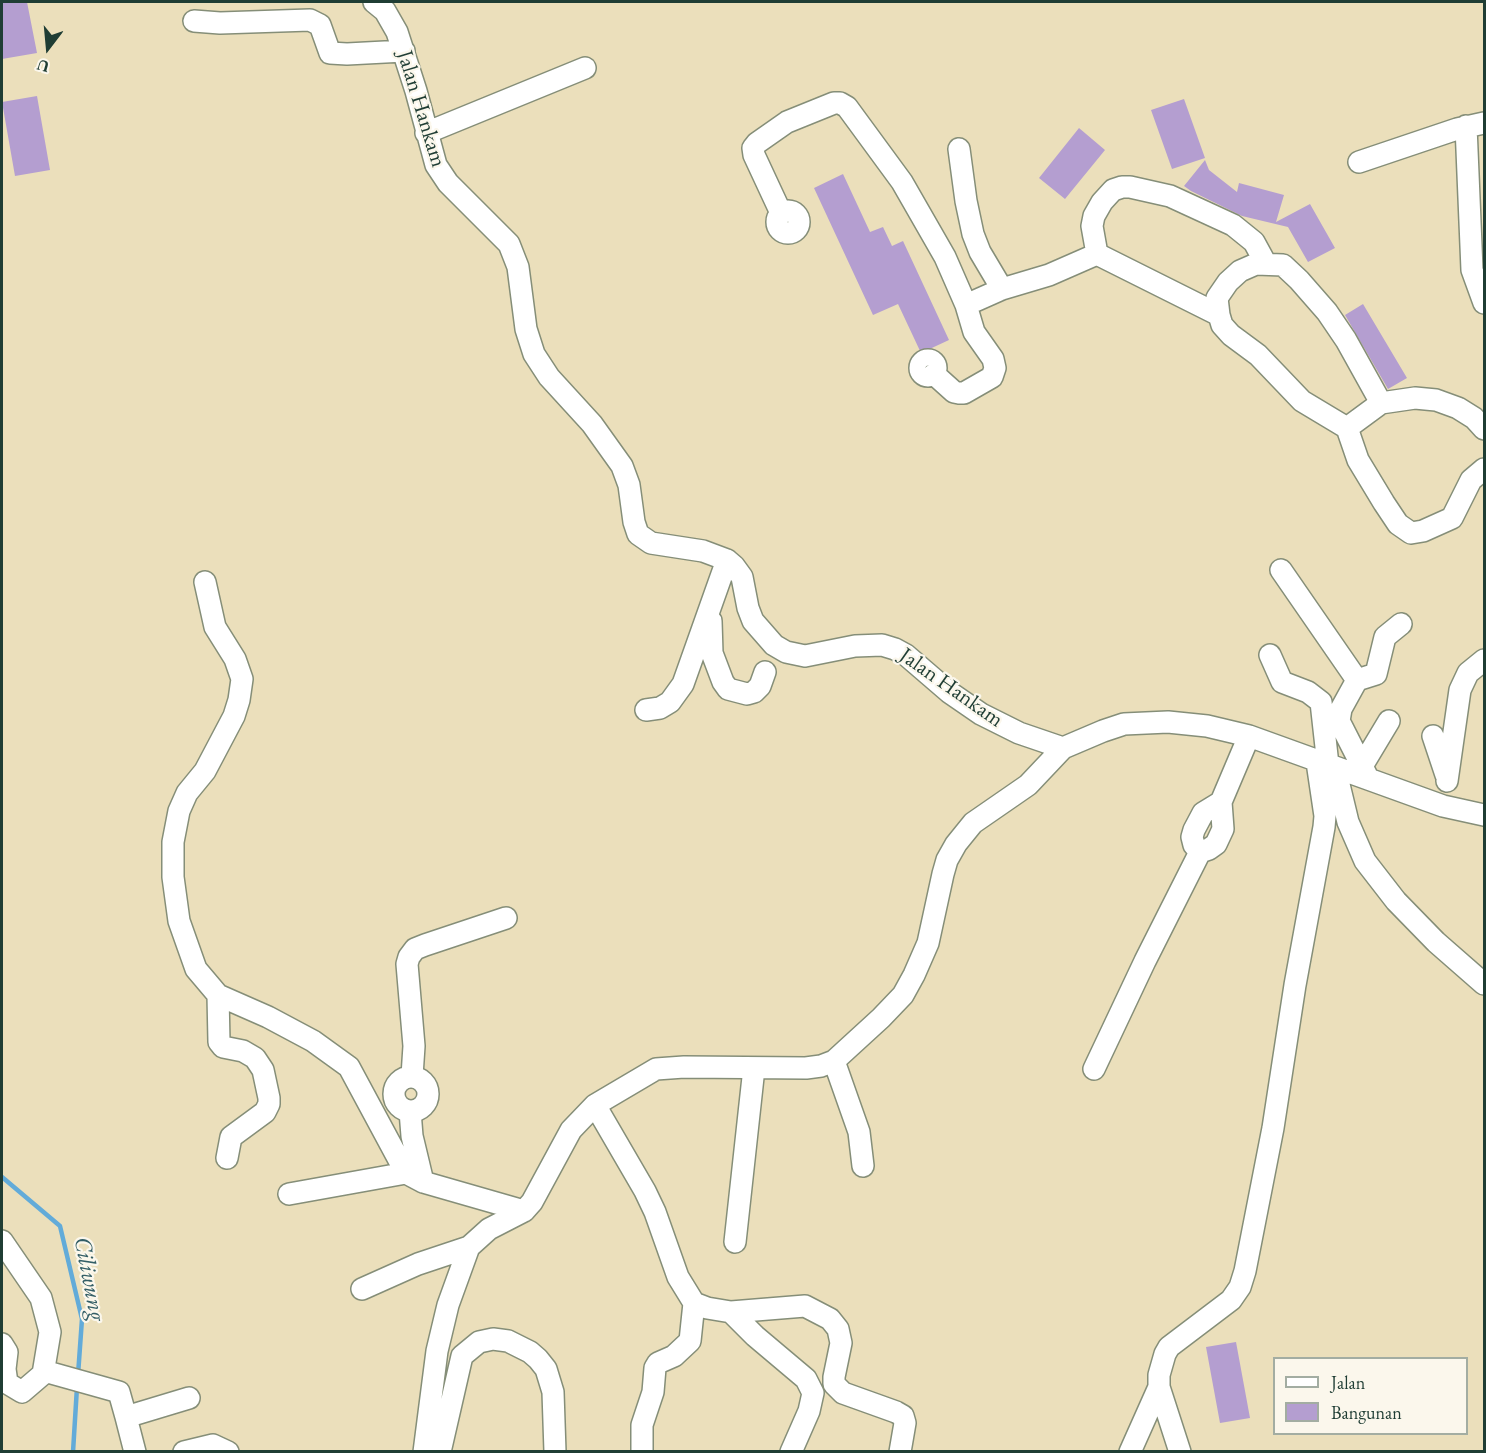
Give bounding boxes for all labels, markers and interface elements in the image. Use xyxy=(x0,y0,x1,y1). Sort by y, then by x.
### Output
north arrow xyxy=(18,18,78,78)
street label: Jalan Hankam xyxy=(391,47,451,171)
text: U xyxy=(34,54,52,78)
street label: Jalan Hankam xyxy=(894,643,1008,733)
water label: Ciliwung xyxy=(67,1235,111,1323)
legend xyxy=(1273,1357,1468,1435)
text: Jalan xyxy=(1331,1371,1365,1394)
text: Bangunan xyxy=(1331,1401,1402,1424)

